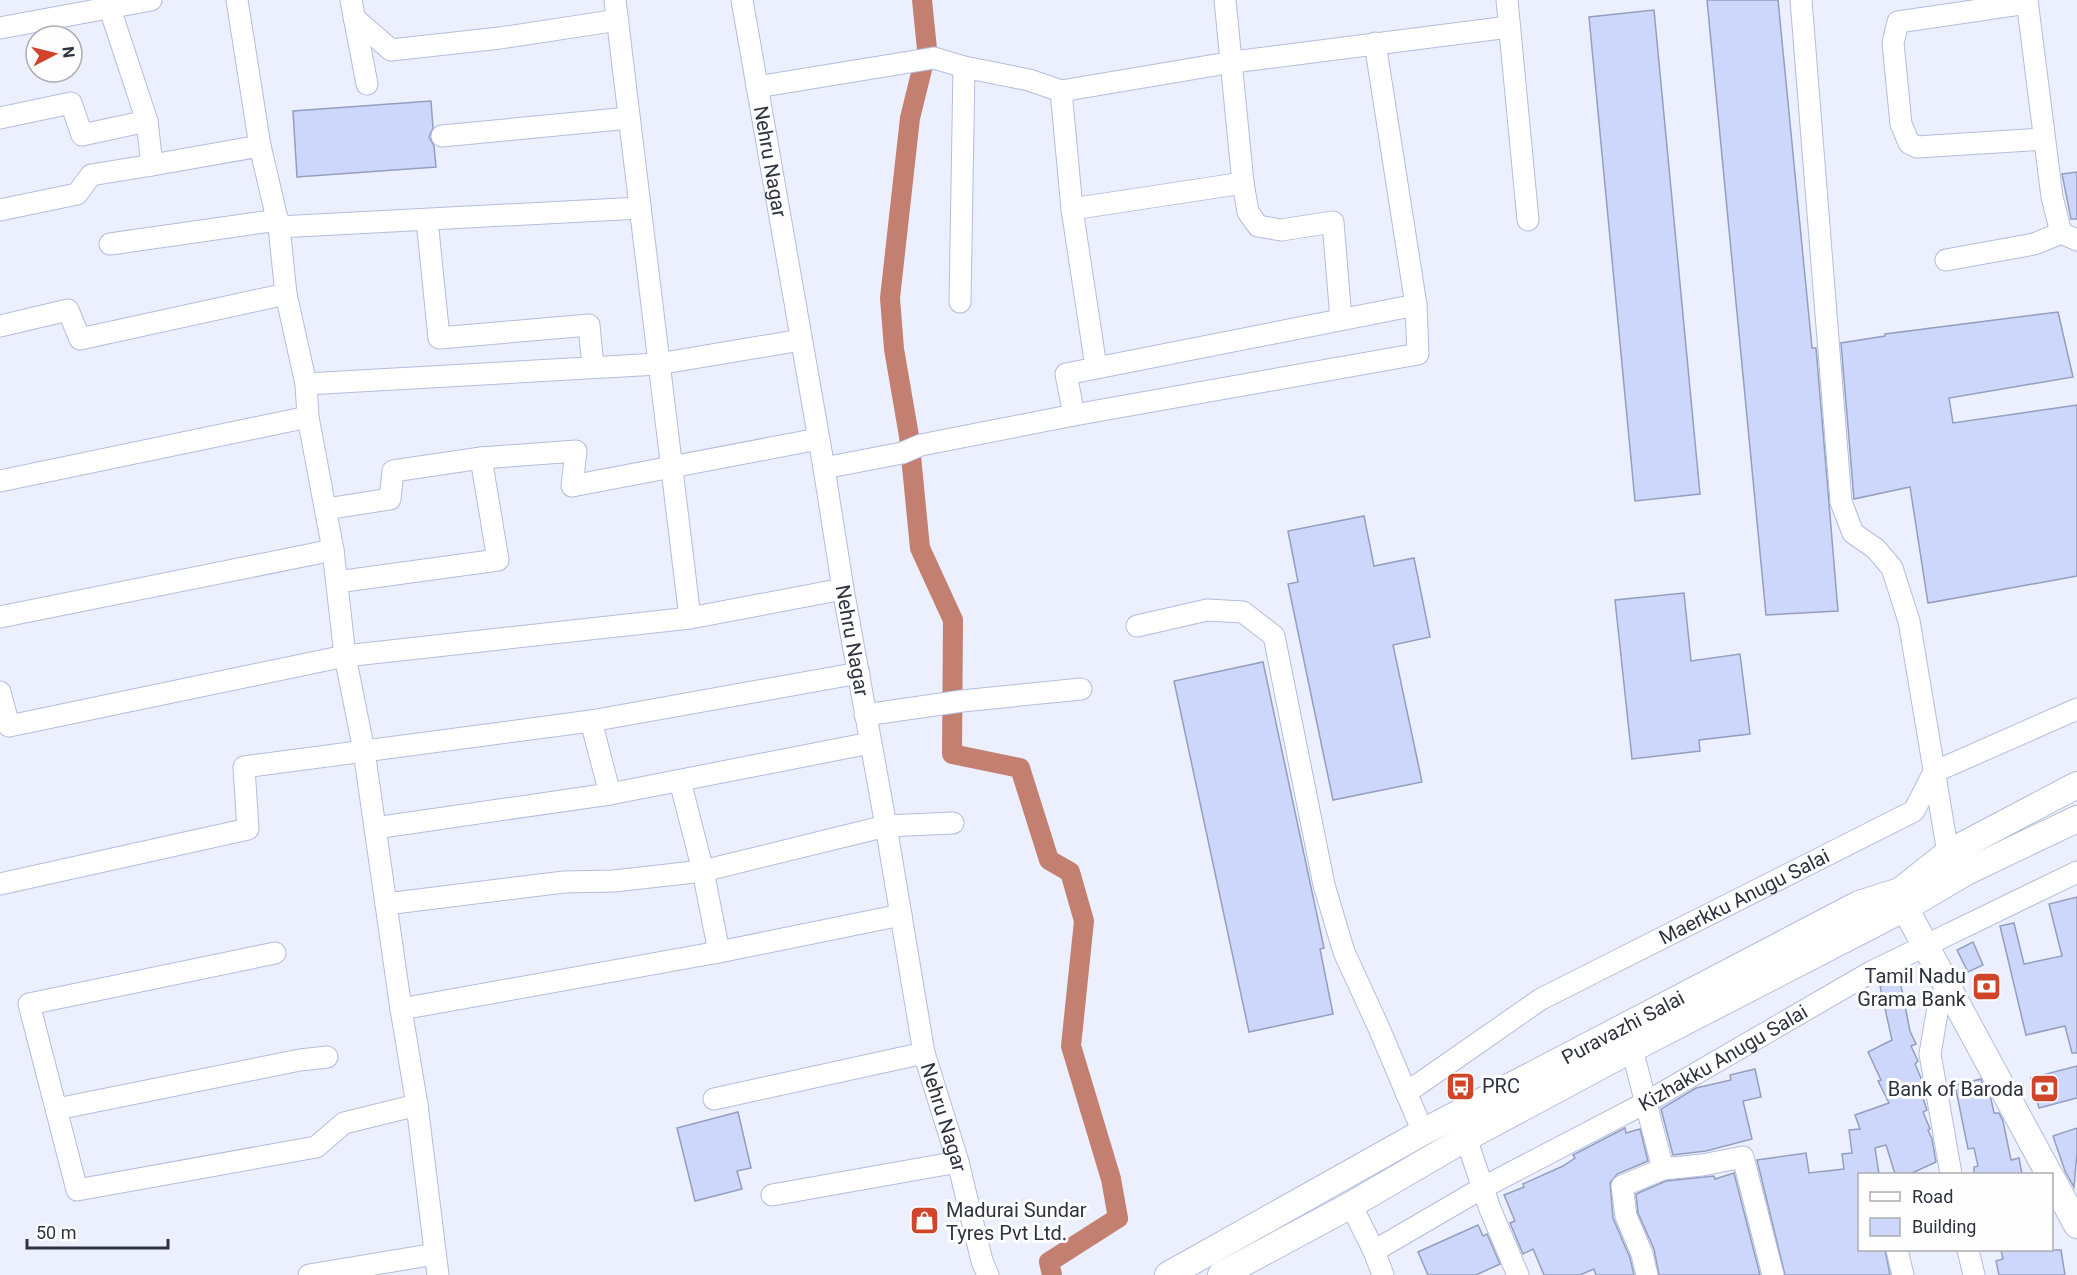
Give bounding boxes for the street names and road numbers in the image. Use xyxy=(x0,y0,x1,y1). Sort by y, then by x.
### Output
street label: Nehru Nagar xyxy=(749,104,792,219)
street label: Nehru Nagar xyxy=(830,583,874,698)
street label: Maerkku Anugu Salai xyxy=(1655,844,1833,950)
street label: Puravazhi Salai xyxy=(1557,985,1689,1069)
street label: Kizhakku Anugu Salai xyxy=(1634,999,1812,1116)
street label: Nehru Nagar xyxy=(916,1060,972,1174)

